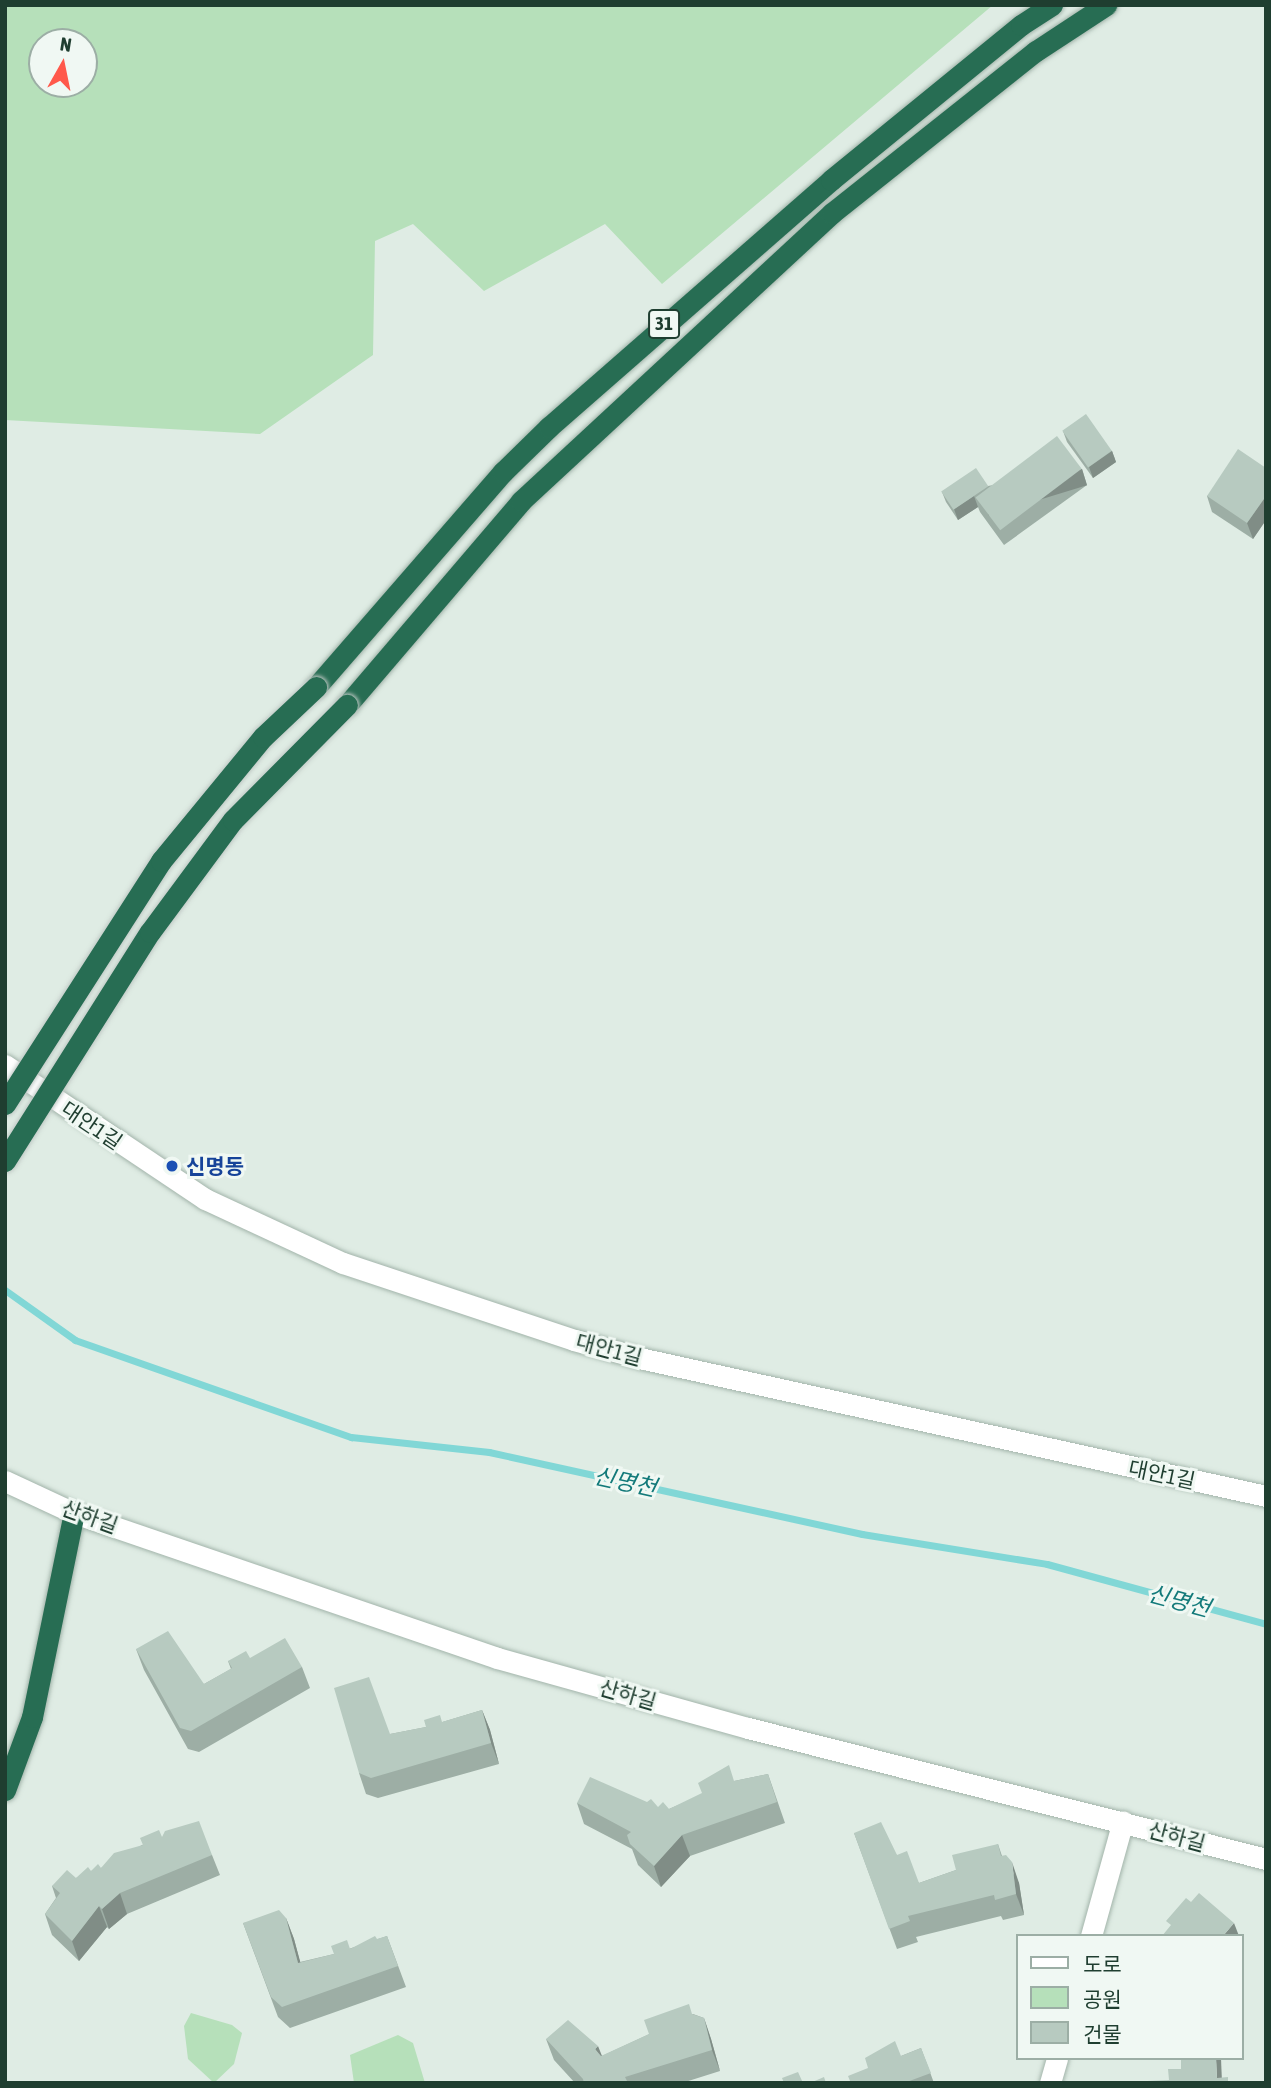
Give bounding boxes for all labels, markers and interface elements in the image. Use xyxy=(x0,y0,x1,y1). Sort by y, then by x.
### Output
north arrow xyxy=(28,28,98,98)
text: N xyxy=(59,32,73,56)
road number: 31 xyxy=(646,308,682,340)
street label: 대안1길 xyxy=(57,1096,127,1154)
place label: 신명동 xyxy=(186,1153,244,1179)
marker: 신명동 xyxy=(164,1158,180,1174)
street label: 대안1길 xyxy=(573,1328,645,1370)
street label: 대안1길 xyxy=(1126,1455,1198,1493)
water label: 신명천 xyxy=(591,1462,659,1502)
street label: 산하길 xyxy=(58,1494,122,1538)
water label: 신명천 xyxy=(1145,1579,1213,1623)
street label: 산하길 xyxy=(597,1674,659,1714)
street label: 산하길 xyxy=(1146,1816,1208,1856)
legend xyxy=(1016,1934,1243,2060)
text: 도로 xyxy=(1083,1952,1122,1976)
text: 공원 xyxy=(1083,1987,1122,2011)
text: 건물 xyxy=(1083,2022,1122,2046)

